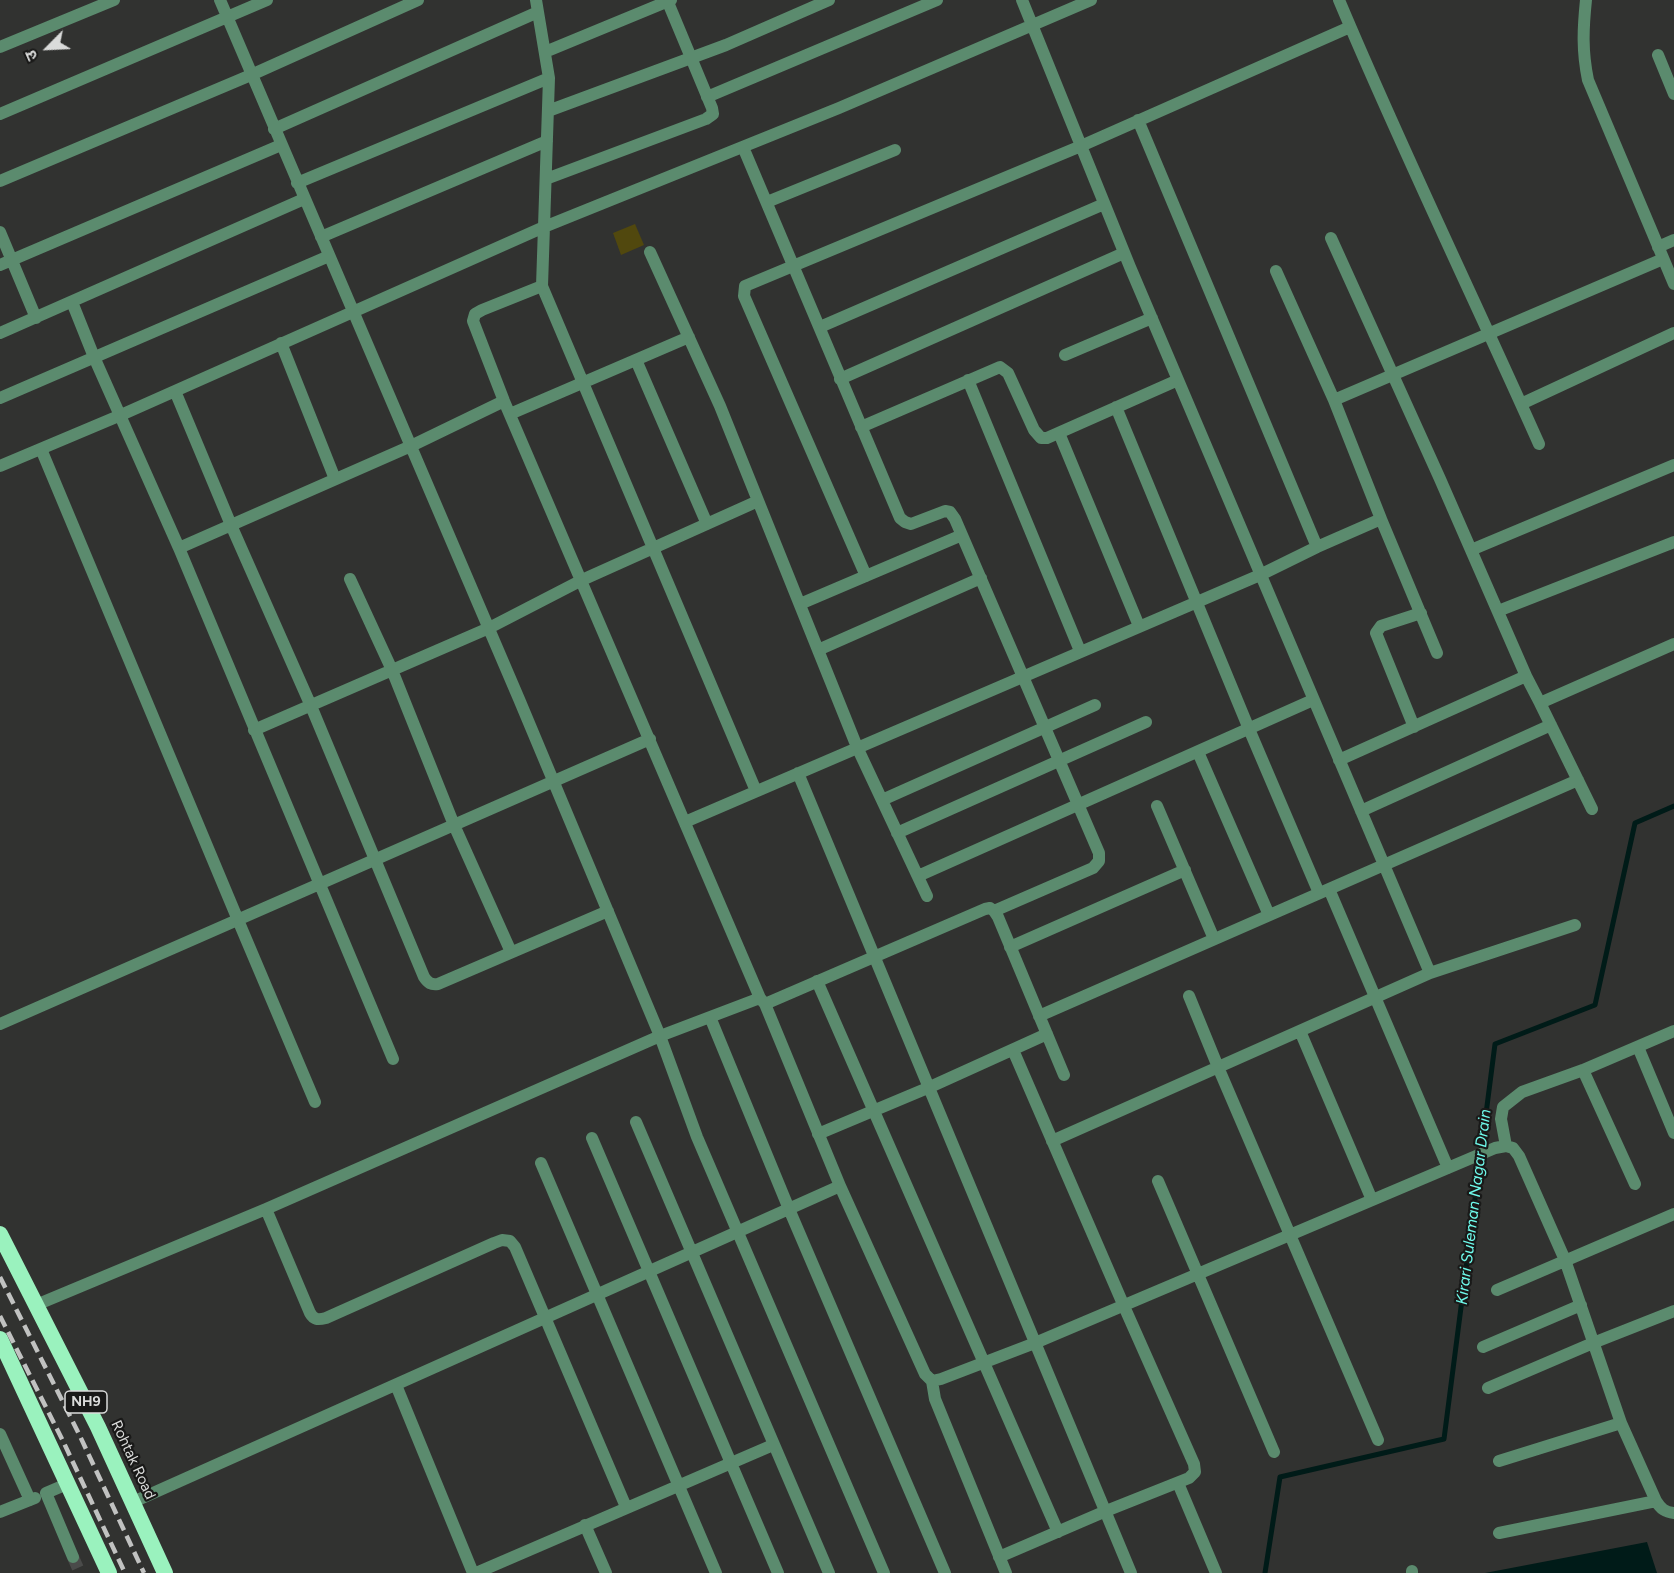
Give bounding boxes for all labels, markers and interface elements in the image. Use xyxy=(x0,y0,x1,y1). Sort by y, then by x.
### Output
north arrow xyxy=(18,18,78,78)
text: उ xyxy=(21,47,42,64)
water label: Kirari Suleman Nagar Drain xyxy=(1452,1108,1496,1306)
road number: NH9 xyxy=(65,1391,107,1413)
street label: Rohtak Road xyxy=(107,1418,159,1502)

